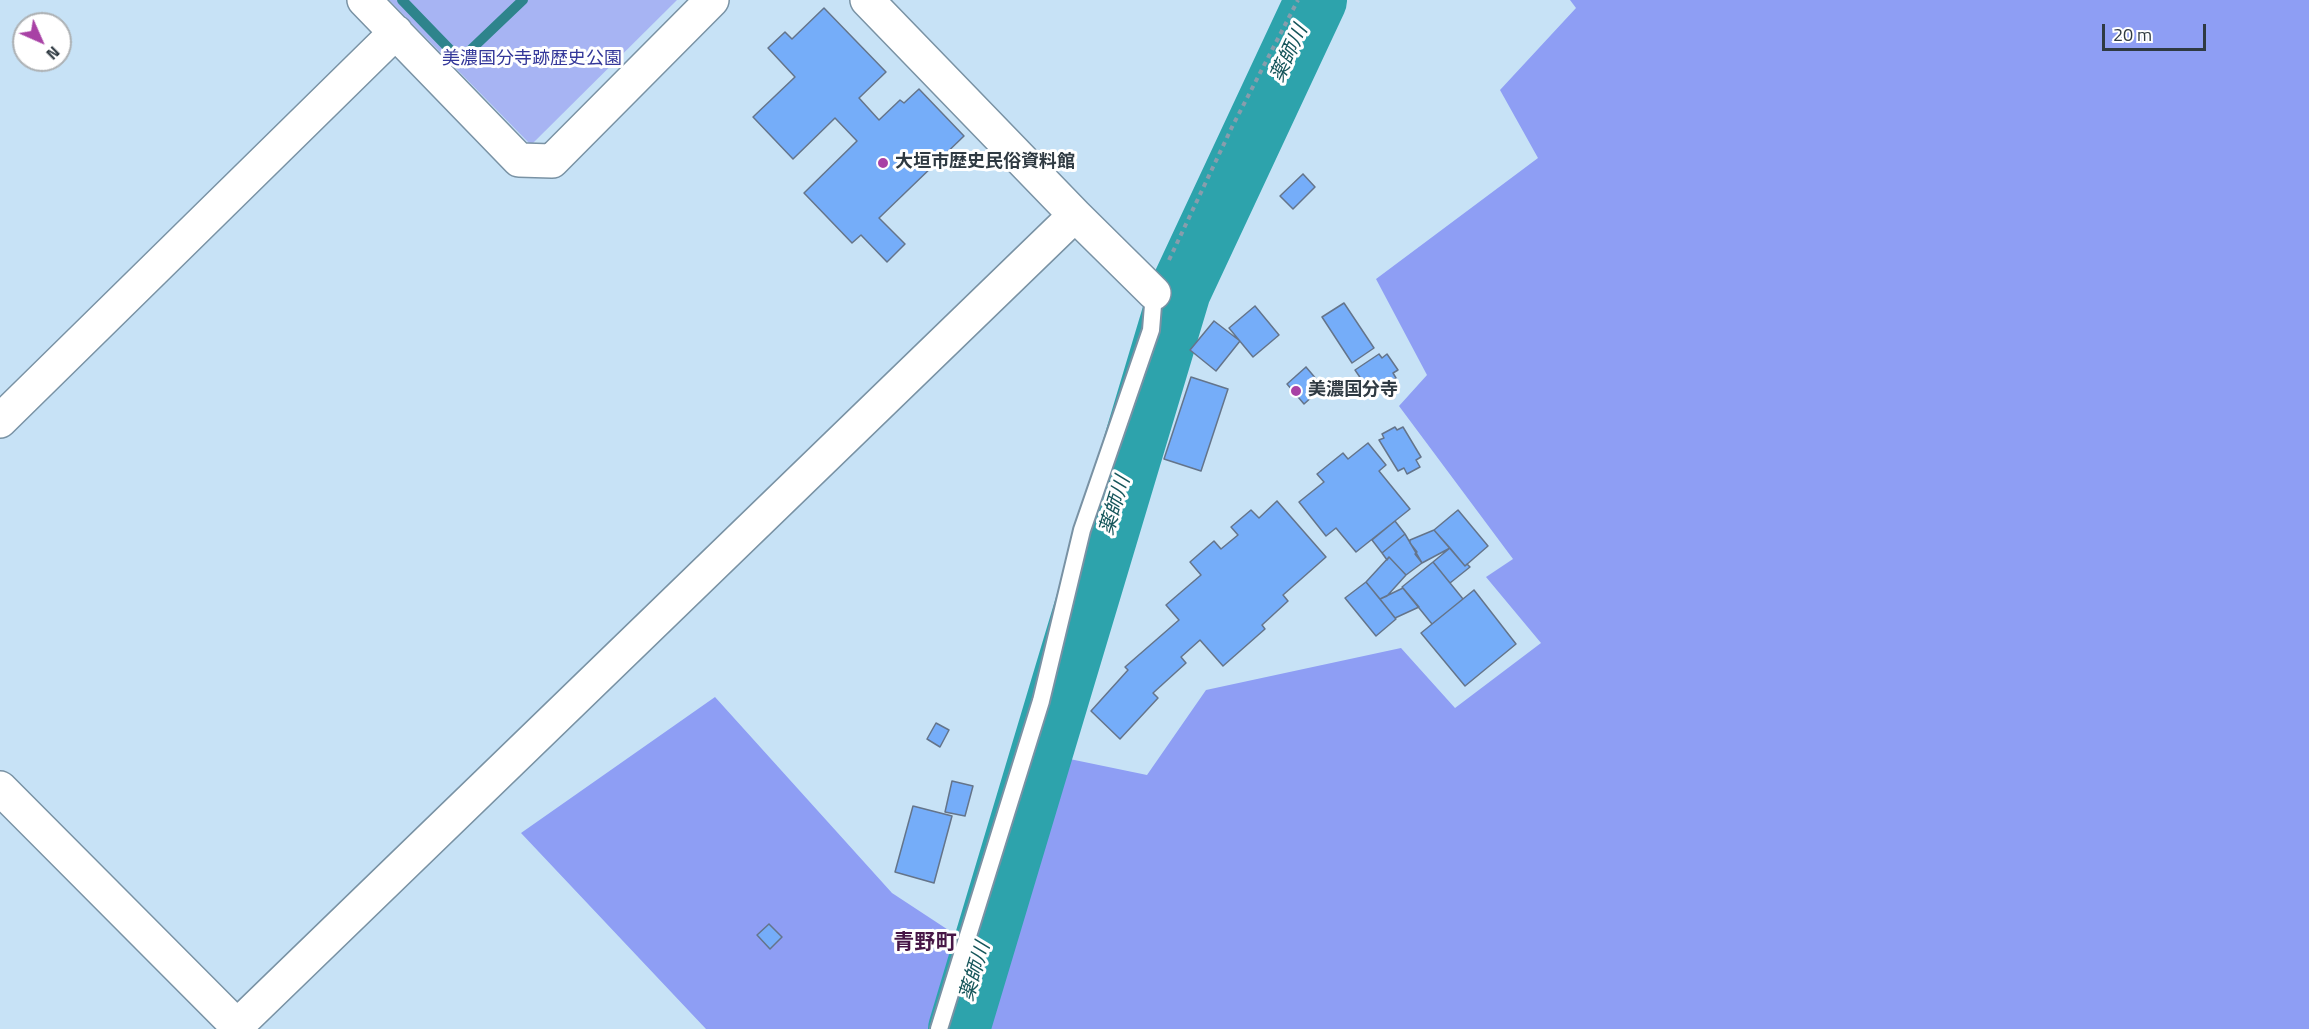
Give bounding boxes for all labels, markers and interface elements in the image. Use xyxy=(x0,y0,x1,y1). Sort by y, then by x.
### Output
north arrow xyxy=(12,12,72,72)
scale bar xyxy=(2105,12,2208,50)
text: 20 m xyxy=(2113,21,2152,48)
water label: 薬師川 xyxy=(1266,22,1314,86)
text: N xyxy=(41,41,66,66)
park label: 美濃国分寺跡歴史公園 xyxy=(442,49,622,71)
place label: 大垣市歴史民俗資料館 xyxy=(895,152,1075,174)
marker: 大垣市歴史民俗資料館 xyxy=(876,156,890,170)
place label: 美濃国分寺 xyxy=(1308,380,1398,402)
marker: 美濃国分寺 xyxy=(1289,384,1303,398)
water label: 薬師川 xyxy=(1096,474,1136,538)
district label: 青野町 xyxy=(894,931,956,957)
water label: 薬師川 xyxy=(956,940,996,1004)

